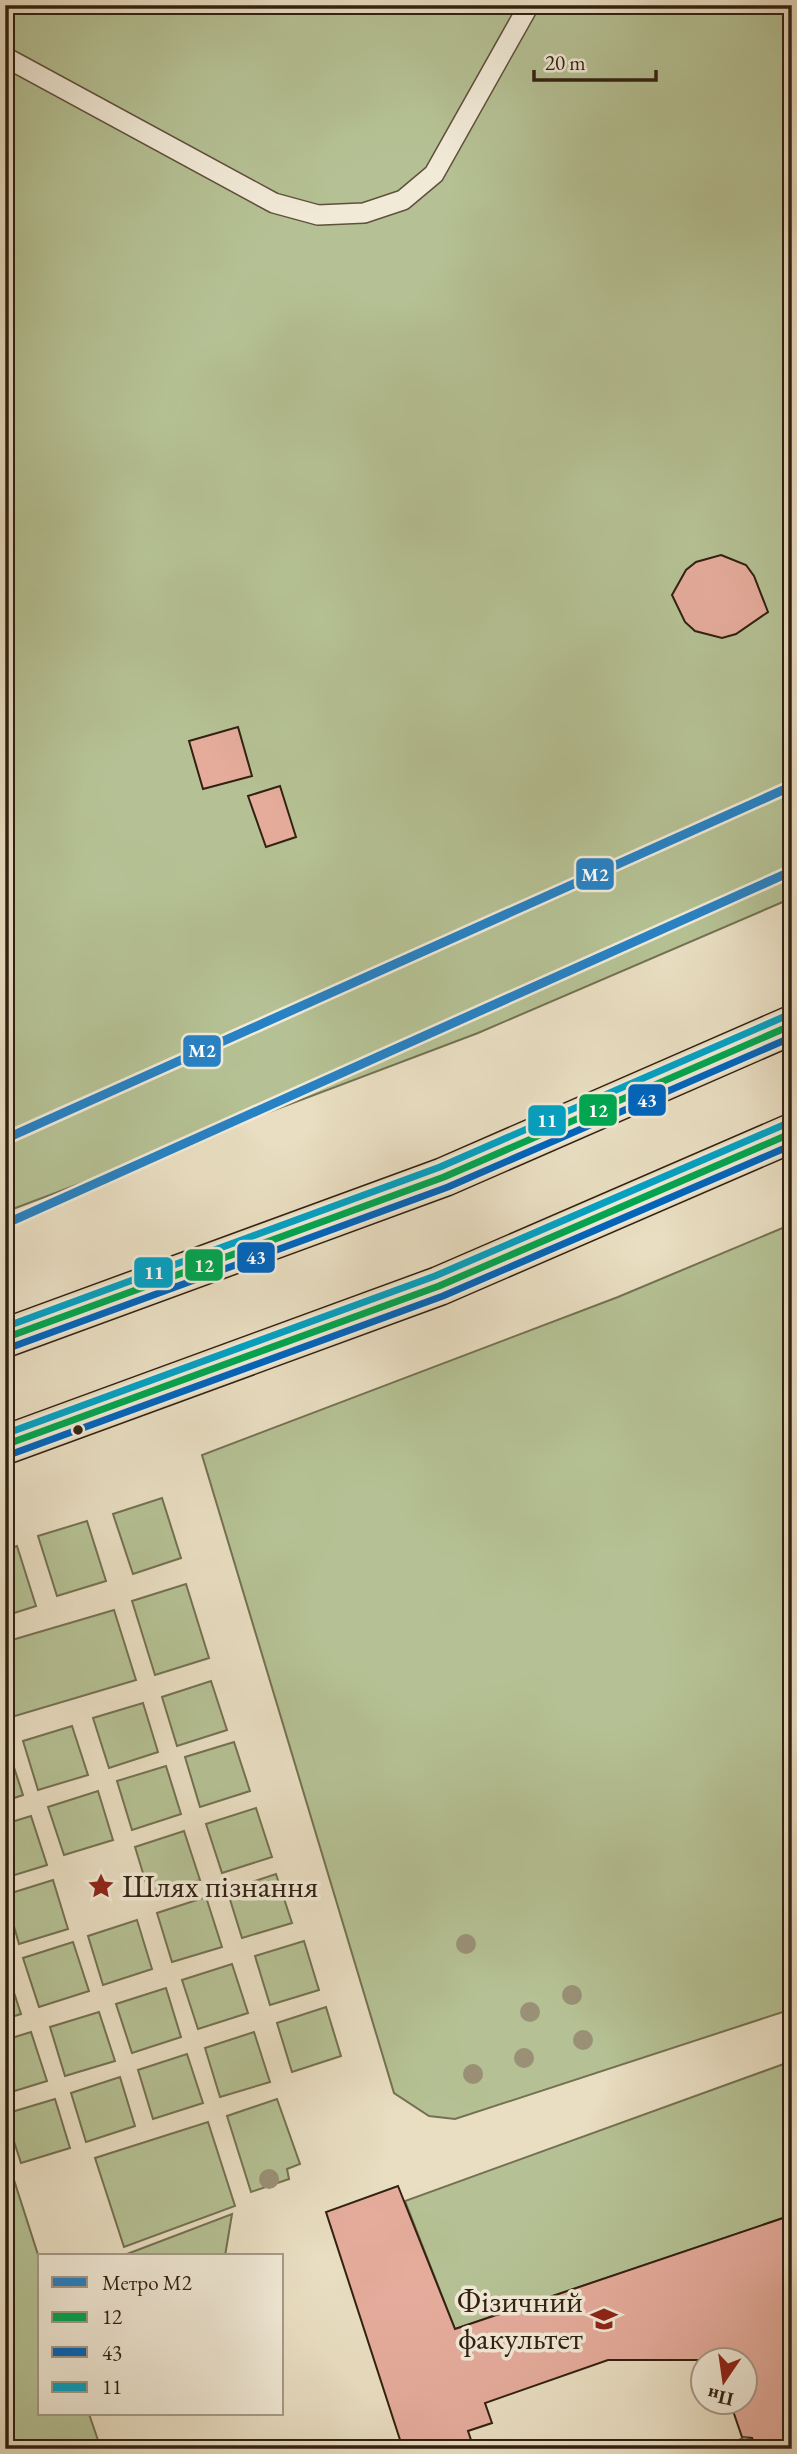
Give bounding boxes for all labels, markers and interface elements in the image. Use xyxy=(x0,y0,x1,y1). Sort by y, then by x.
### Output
scale bar xyxy=(534,38,657,82)
text: 20 m xyxy=(545,49,586,76)
line badge: M2 xyxy=(575,857,615,891)
text: M2 xyxy=(581,862,609,887)
line badge: M2 xyxy=(182,1034,222,1068)
text: M2 xyxy=(188,1038,216,1063)
line badge: 43 xyxy=(627,1083,667,1117)
text: 43 xyxy=(637,1088,657,1113)
line badge: 12 xyxy=(578,1093,618,1127)
text: 12 xyxy=(588,1098,608,1123)
line badge: 11 xyxy=(527,1104,567,1137)
text: 11 xyxy=(537,1108,557,1133)
line badge: 43 xyxy=(236,1241,276,1274)
text: 43 xyxy=(246,1245,266,1270)
line badge: 12 xyxy=(184,1248,224,1282)
text: 12 xyxy=(194,1253,214,1278)
line badge: 11 xyxy=(133,1256,174,1289)
text: 11 xyxy=(144,1260,164,1285)
unlabelled marker xyxy=(71,1423,85,1437)
place label: Шлях пізнання xyxy=(122,1865,318,1907)
place icon: Шлях пізнання xyxy=(86,1871,116,1901)
legend xyxy=(38,2254,284,2416)
text: Метро M2 xyxy=(102,2269,192,2296)
place label: Фізичний факультет xyxy=(457,2280,583,2359)
text: 12 xyxy=(102,2303,122,2330)
school or university icon: Фізичний факультет xyxy=(589,2304,619,2334)
text: 43 xyxy=(102,2339,122,2366)
north arrow xyxy=(688,2346,758,2416)
text: 11 xyxy=(102,2373,122,2400)
text: Пн xyxy=(705,2382,736,2412)

